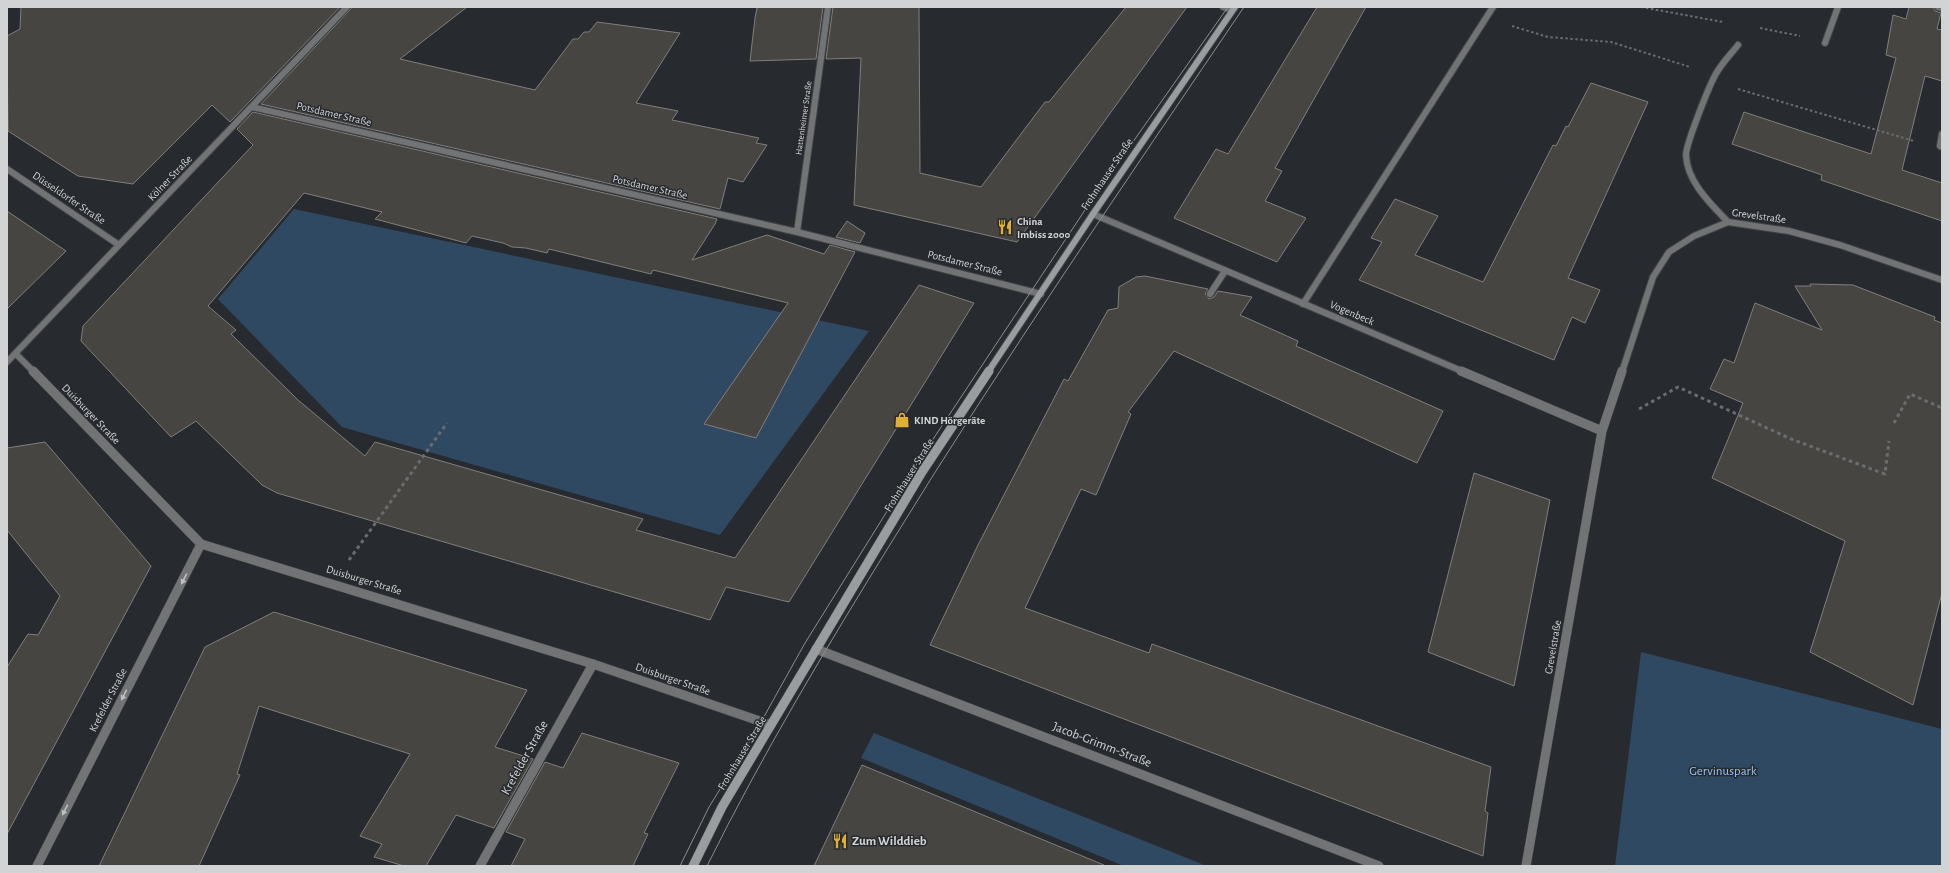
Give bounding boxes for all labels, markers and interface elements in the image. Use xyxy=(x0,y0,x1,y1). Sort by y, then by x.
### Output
street label: Hattenheimer Straße xyxy=(794,80,814,156)
street label: Potsdamer Straße xyxy=(295,100,373,128)
street label: Frohnhauser Straße xyxy=(1079,136,1135,212)
street label: Kölner Straße xyxy=(146,153,194,203)
street label: Düsseldorfer Straße xyxy=(31,170,107,226)
street label: Potsdamer Straße xyxy=(611,173,689,201)
street label: Grevelstraße xyxy=(1731,207,1787,225)
place label: China Imbiss 2000 xyxy=(1017,216,1070,240)
restaurant icon: China Imbiss 2000 xyxy=(996,218,1014,236)
street label: Potsdamer Straße xyxy=(927,248,1003,278)
street label: Vogenbeck xyxy=(1328,299,1376,327)
street label: Duisburger Straße xyxy=(60,382,122,446)
shop icon: KIND Hörgeräte xyxy=(893,411,911,429)
place label: KIND Hörgeräte xyxy=(914,415,985,426)
street label: Frohnhauser Straße xyxy=(882,437,936,513)
street label: Duisburger Straße xyxy=(325,563,403,597)
one-way arrow xyxy=(180,573,187,585)
street label: Grevelstraße xyxy=(1543,619,1563,675)
street label: Duisburger Straße xyxy=(634,661,712,697)
street label: Krefelder Straße xyxy=(87,666,129,734)
one-way arrow xyxy=(121,689,128,700)
street label: Frohnhauser Straße xyxy=(716,714,768,792)
street label: Krefelder Straße xyxy=(499,719,551,797)
street label: Jacob-Grimm-Straße xyxy=(1051,720,1153,770)
park label: Gervinuspark xyxy=(1689,765,1757,778)
one-way arrow xyxy=(62,805,69,816)
restaurant icon: Zum Wilddieb xyxy=(831,832,849,850)
place label: Zum Wilddieb xyxy=(852,835,927,848)

